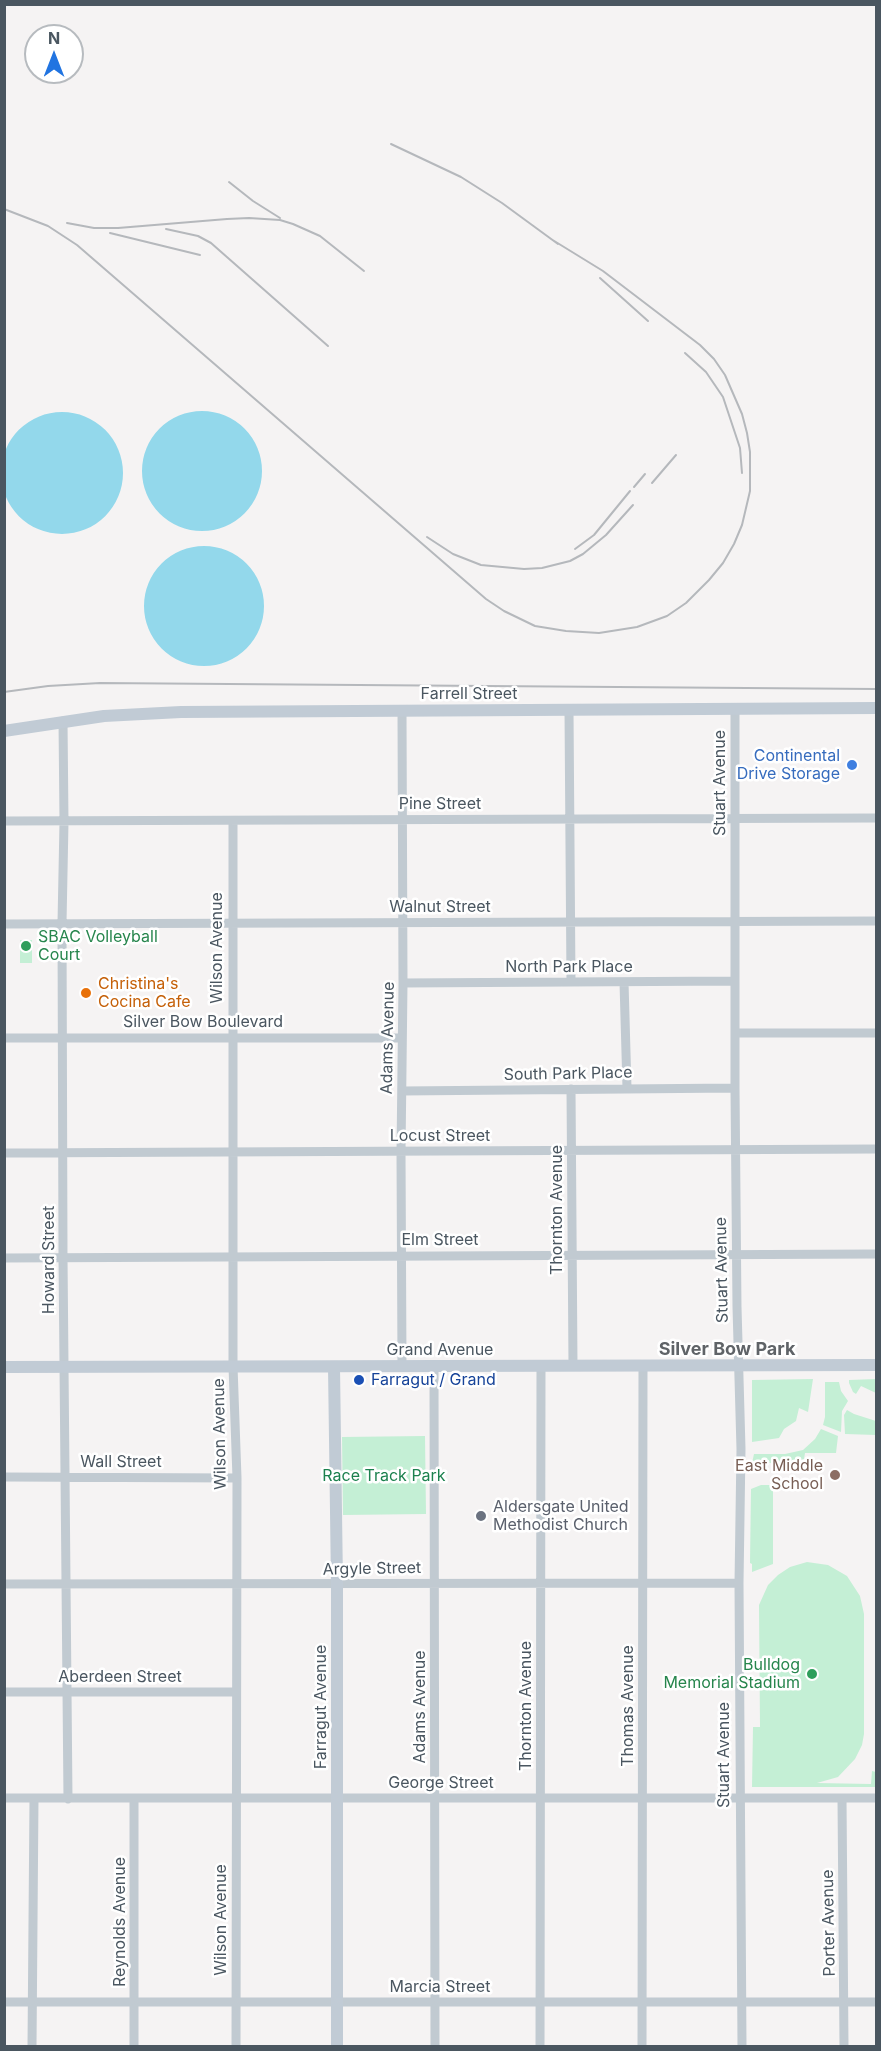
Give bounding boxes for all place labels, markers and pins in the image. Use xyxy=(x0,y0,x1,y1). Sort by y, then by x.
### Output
place label: Continental Drive Storage xyxy=(737,746,840,784)
marker: Continental Drive Storage xyxy=(845,758,859,772)
place label: SBAC Volleyball Court xyxy=(38,927,158,965)
marker: SBAC Volleyball Court xyxy=(19,939,33,953)
place label: Christina's Cocina Cafe xyxy=(98,974,191,1012)
marker: Christina's Cocina Cafe xyxy=(79,986,93,1000)
place label: Farragut / Grand xyxy=(371,1370,496,1390)
marker: Farragut / Grand xyxy=(352,1373,366,1387)
place label: East Middle School xyxy=(735,1456,823,1494)
marker: East Middle School xyxy=(828,1468,842,1482)
place label: Aldersgate United Methodist Church xyxy=(493,1497,629,1535)
marker: Aldersgate United Methodist Church xyxy=(474,1509,488,1523)
place label: Bulldog Memorial Stadium xyxy=(663,1655,800,1693)
marker: Bulldog Memorial Stadium xyxy=(805,1667,819,1681)

